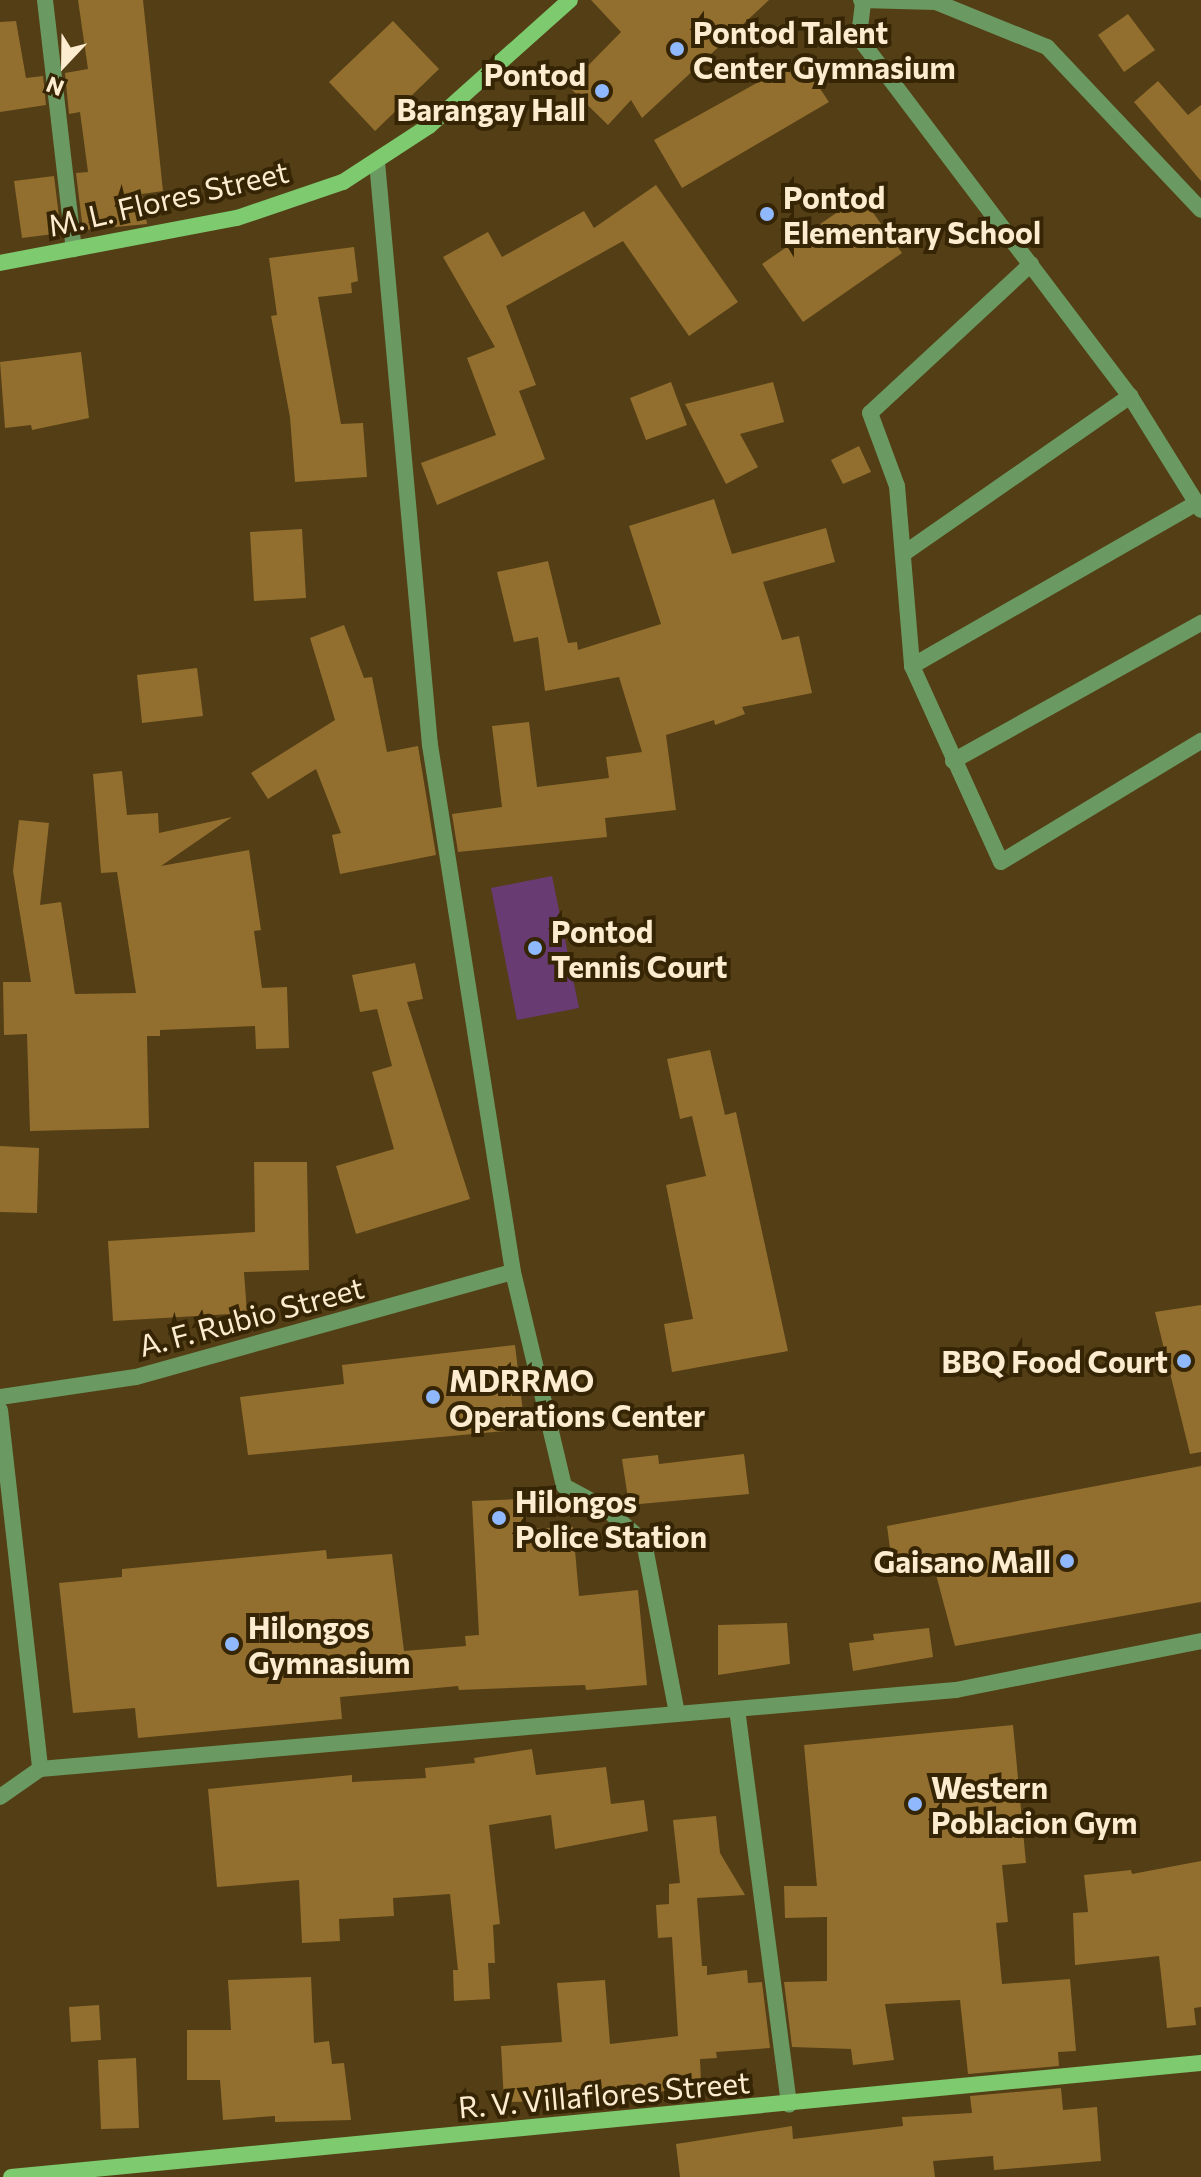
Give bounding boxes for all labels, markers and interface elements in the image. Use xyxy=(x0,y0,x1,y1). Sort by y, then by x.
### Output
place label: Pontod Talent Center Gymnasium xyxy=(693,14,956,84)
north arrow xyxy=(24,24,104,104)
marker: Pontod Talent Center Gymnasium xyxy=(668,40,686,58)
place label: Pontod Barangay Hall xyxy=(396,56,586,126)
text: N xyxy=(42,71,68,102)
marker: Pontod Barangay Hall xyxy=(593,82,611,100)
street label: M. L. Flores Street xyxy=(44,153,292,243)
place label: Pontod Elementary School xyxy=(783,179,1041,250)
marker: Pontod Elementary School xyxy=(758,205,776,223)
place label: Pontod Tennis Court xyxy=(551,913,727,984)
marker: Pontod Tennis Court xyxy=(526,939,544,957)
street label: A. F. Rubio Street xyxy=(134,1269,368,1363)
place label: BBQ Food Court xyxy=(941,1343,1168,1379)
marker: BBQ Food Court xyxy=(1175,1352,1193,1370)
place label: MDRRMO Operations Center xyxy=(449,1362,705,1432)
marker: MDRRMO Operations Center xyxy=(424,1388,442,1406)
place label: Hilongos Police Station xyxy=(515,1483,707,1554)
marker: Hilongos Police Station xyxy=(490,1509,508,1527)
place label: Gaisano Mall xyxy=(873,1543,1051,1579)
marker: Gaisano Mall xyxy=(1058,1552,1076,1570)
place label: Hilongos Gymnasium xyxy=(248,1609,411,1680)
marker: Hilongos Gymnasium xyxy=(223,1635,241,1653)
place label: Western Poblacion Gym xyxy=(931,1769,1137,1840)
marker: Western Poblacion Gym xyxy=(906,1795,924,1813)
street label: R. V. Villaflores Street xyxy=(457,2063,751,2125)

